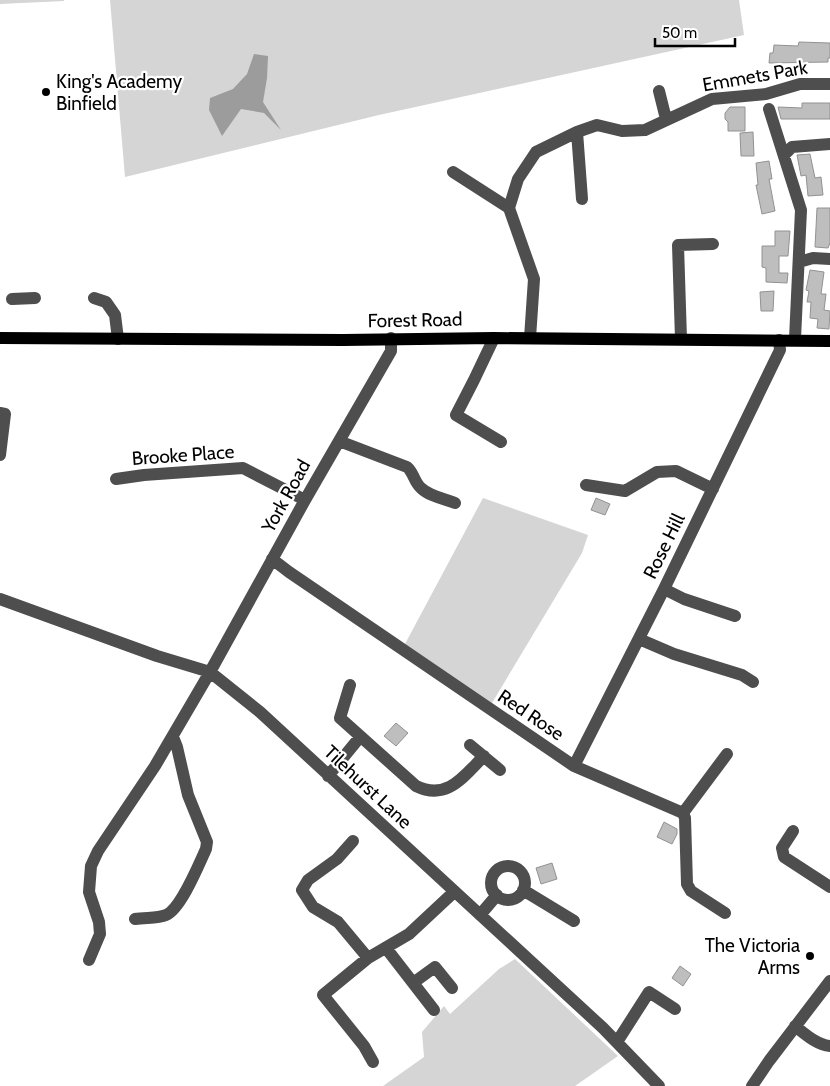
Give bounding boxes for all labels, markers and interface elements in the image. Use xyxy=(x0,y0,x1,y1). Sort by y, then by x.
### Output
scale bar xyxy=(655,15,735,47)
text: 50 m xyxy=(662,24,697,42)
street label: Emmets Park xyxy=(701,55,810,97)
place label: King's Academy Binfield xyxy=(56,70,182,115)
marker: King's Academy Binfield xyxy=(40,86,52,98)
street label: Forest Road xyxy=(367,308,463,332)
street label: Brooke Place xyxy=(131,440,235,470)
street label: York Road xyxy=(256,456,315,537)
street label: Rose Hill xyxy=(638,509,690,582)
street label: Red Rose xyxy=(494,685,569,746)
street label: Tilehurst Lane xyxy=(319,740,417,834)
place label: The Victoria Arms xyxy=(705,934,800,979)
marker: The Victoria Arms xyxy=(804,950,816,962)

